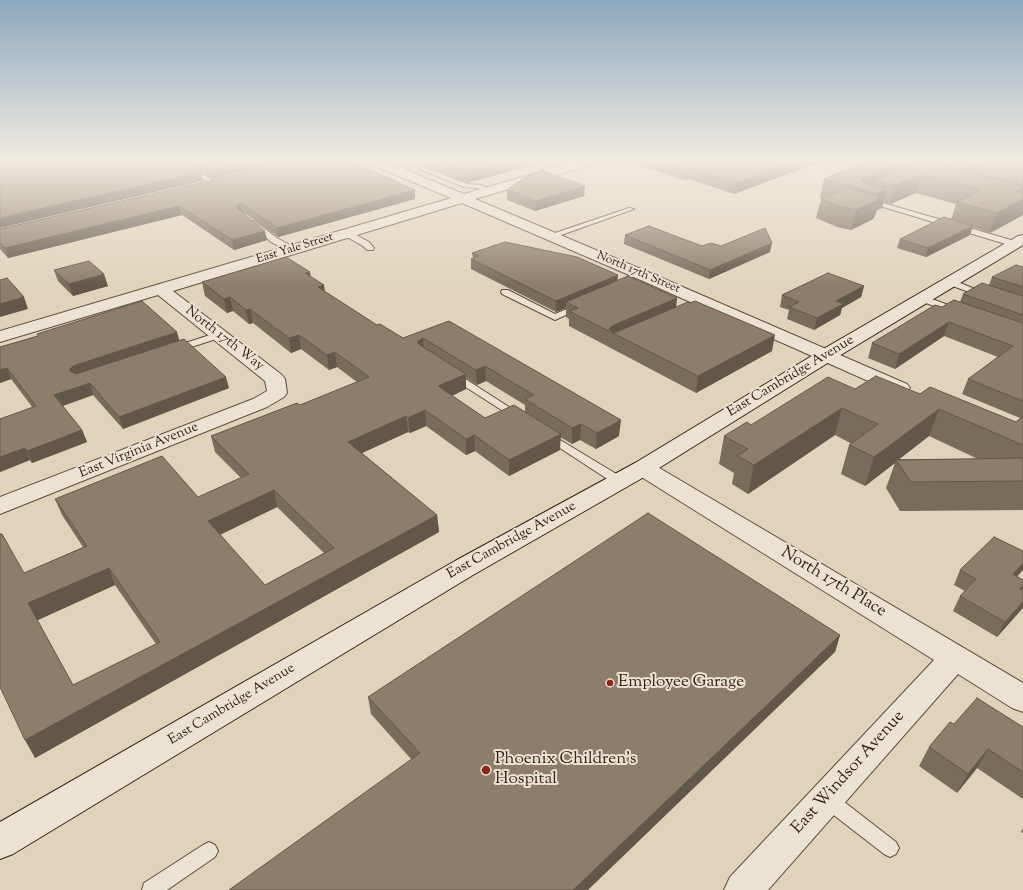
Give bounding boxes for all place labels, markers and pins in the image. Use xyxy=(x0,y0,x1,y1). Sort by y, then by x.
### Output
place label: Employee Garage xyxy=(618,673,744,693)
marker: Employee Garage xyxy=(605,678,615,688)
place label: Phoenix Children's Hospital xyxy=(495,750,636,790)
marker: Phoenix Children's Hospital xyxy=(480,764,492,776)

